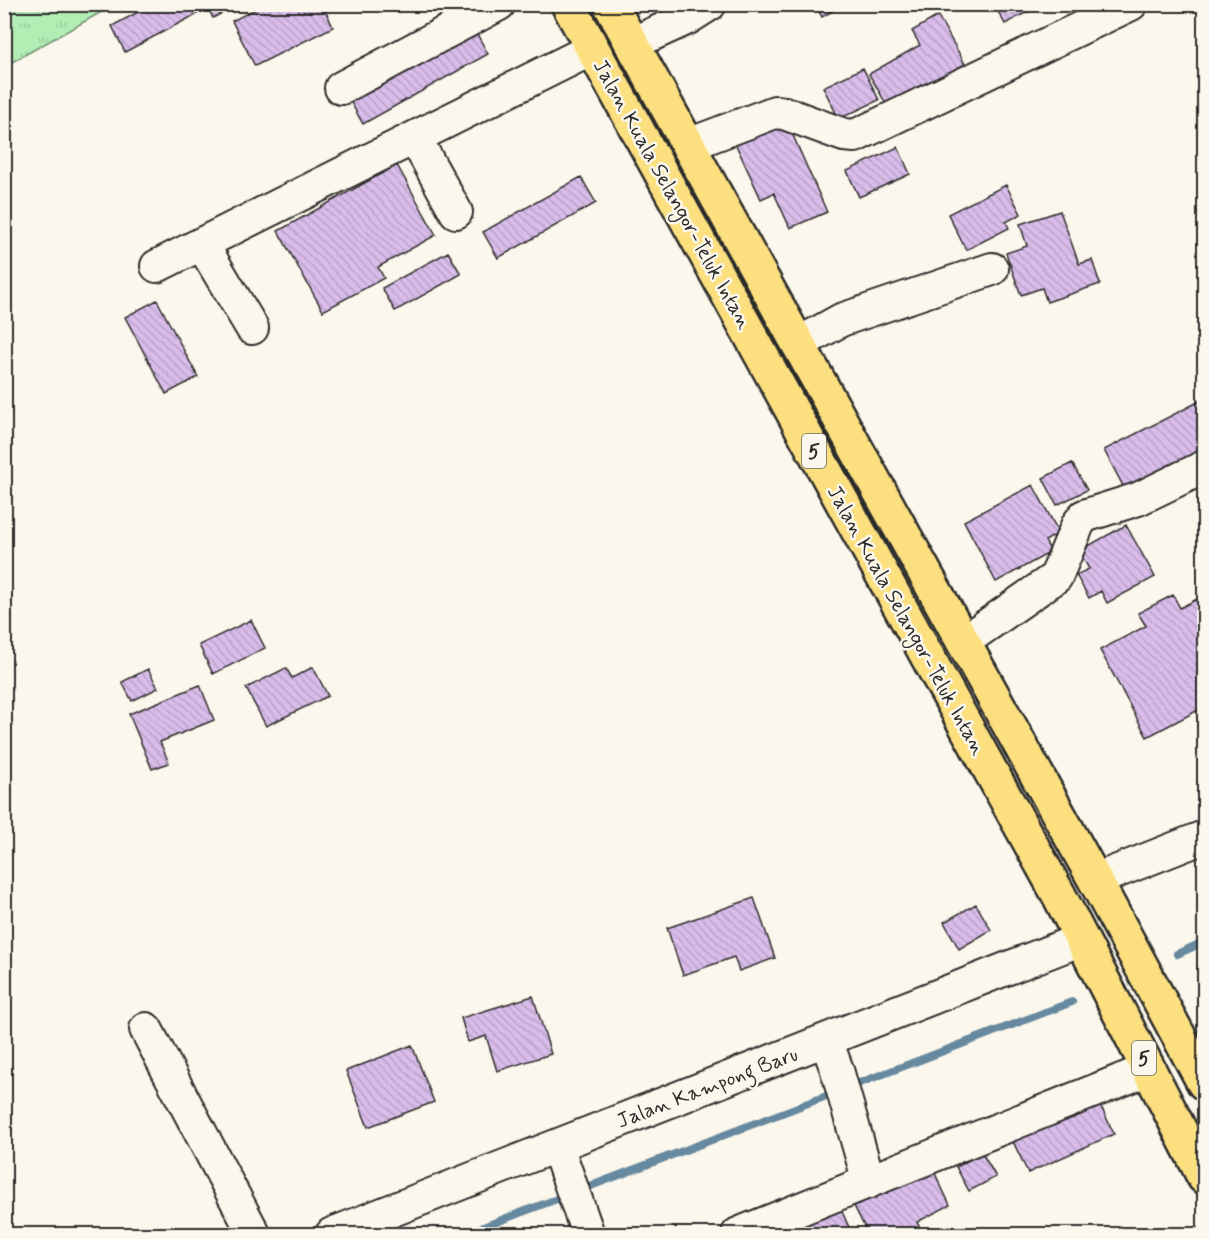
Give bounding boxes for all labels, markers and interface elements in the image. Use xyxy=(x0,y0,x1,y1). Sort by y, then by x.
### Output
street label: Jalan Kuala Selangor-Teluk Intan xyxy=(585,55,758,335)
road number: 5 xyxy=(802,434,826,468)
street label: Jalan Kuala Selangor-Teluk Intan xyxy=(819,481,992,761)
street label: Jalan Kampong Baru xyxy=(613,1040,803,1137)
road number: 5 xyxy=(1132,1041,1156,1075)

